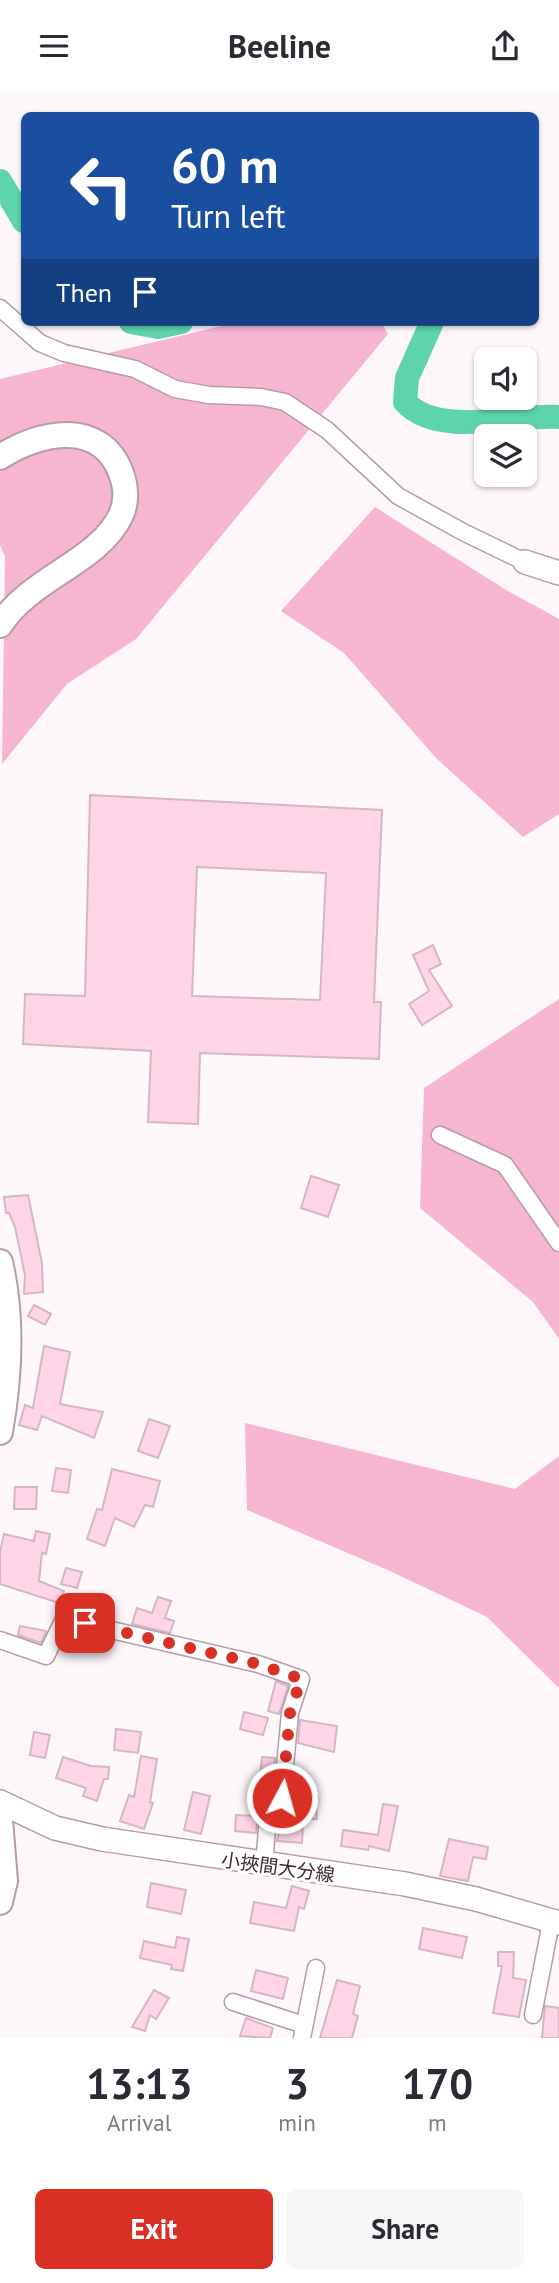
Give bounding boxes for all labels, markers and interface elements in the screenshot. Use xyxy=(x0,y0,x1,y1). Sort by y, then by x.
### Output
text: Beeline xyxy=(228,25,331,67)
icon: menu xyxy=(35,27,73,65)
icon: share xyxy=(486,27,524,65)
text: 60 m xyxy=(171,133,278,197)
icon: left xyxy=(56,140,147,231)
text: Turn left xyxy=(171,195,286,237)
icon: arrive xyxy=(126,273,164,311)
text: Then xyxy=(56,276,112,309)
map controls xyxy=(474,347,537,487)
button: sound xyxy=(474,347,537,410)
button: layers xyxy=(474,424,537,487)
pin xyxy=(55,1593,115,1653)
icon: arrive xyxy=(66,1604,104,1642)
position arrow xyxy=(245,1761,319,1835)
street label: 小挾間大分線 xyxy=(220,1847,336,1887)
text: 13:13 xyxy=(86,2056,192,2111)
text: 3 xyxy=(285,2056,309,2111)
text: 170 xyxy=(402,2056,473,2111)
text: Arrival xyxy=(107,2108,171,2137)
text: min xyxy=(278,2108,316,2137)
text: m xyxy=(428,2108,447,2137)
button: Exit xyxy=(35,2189,273,2269)
button: Share xyxy=(287,2189,524,2269)

